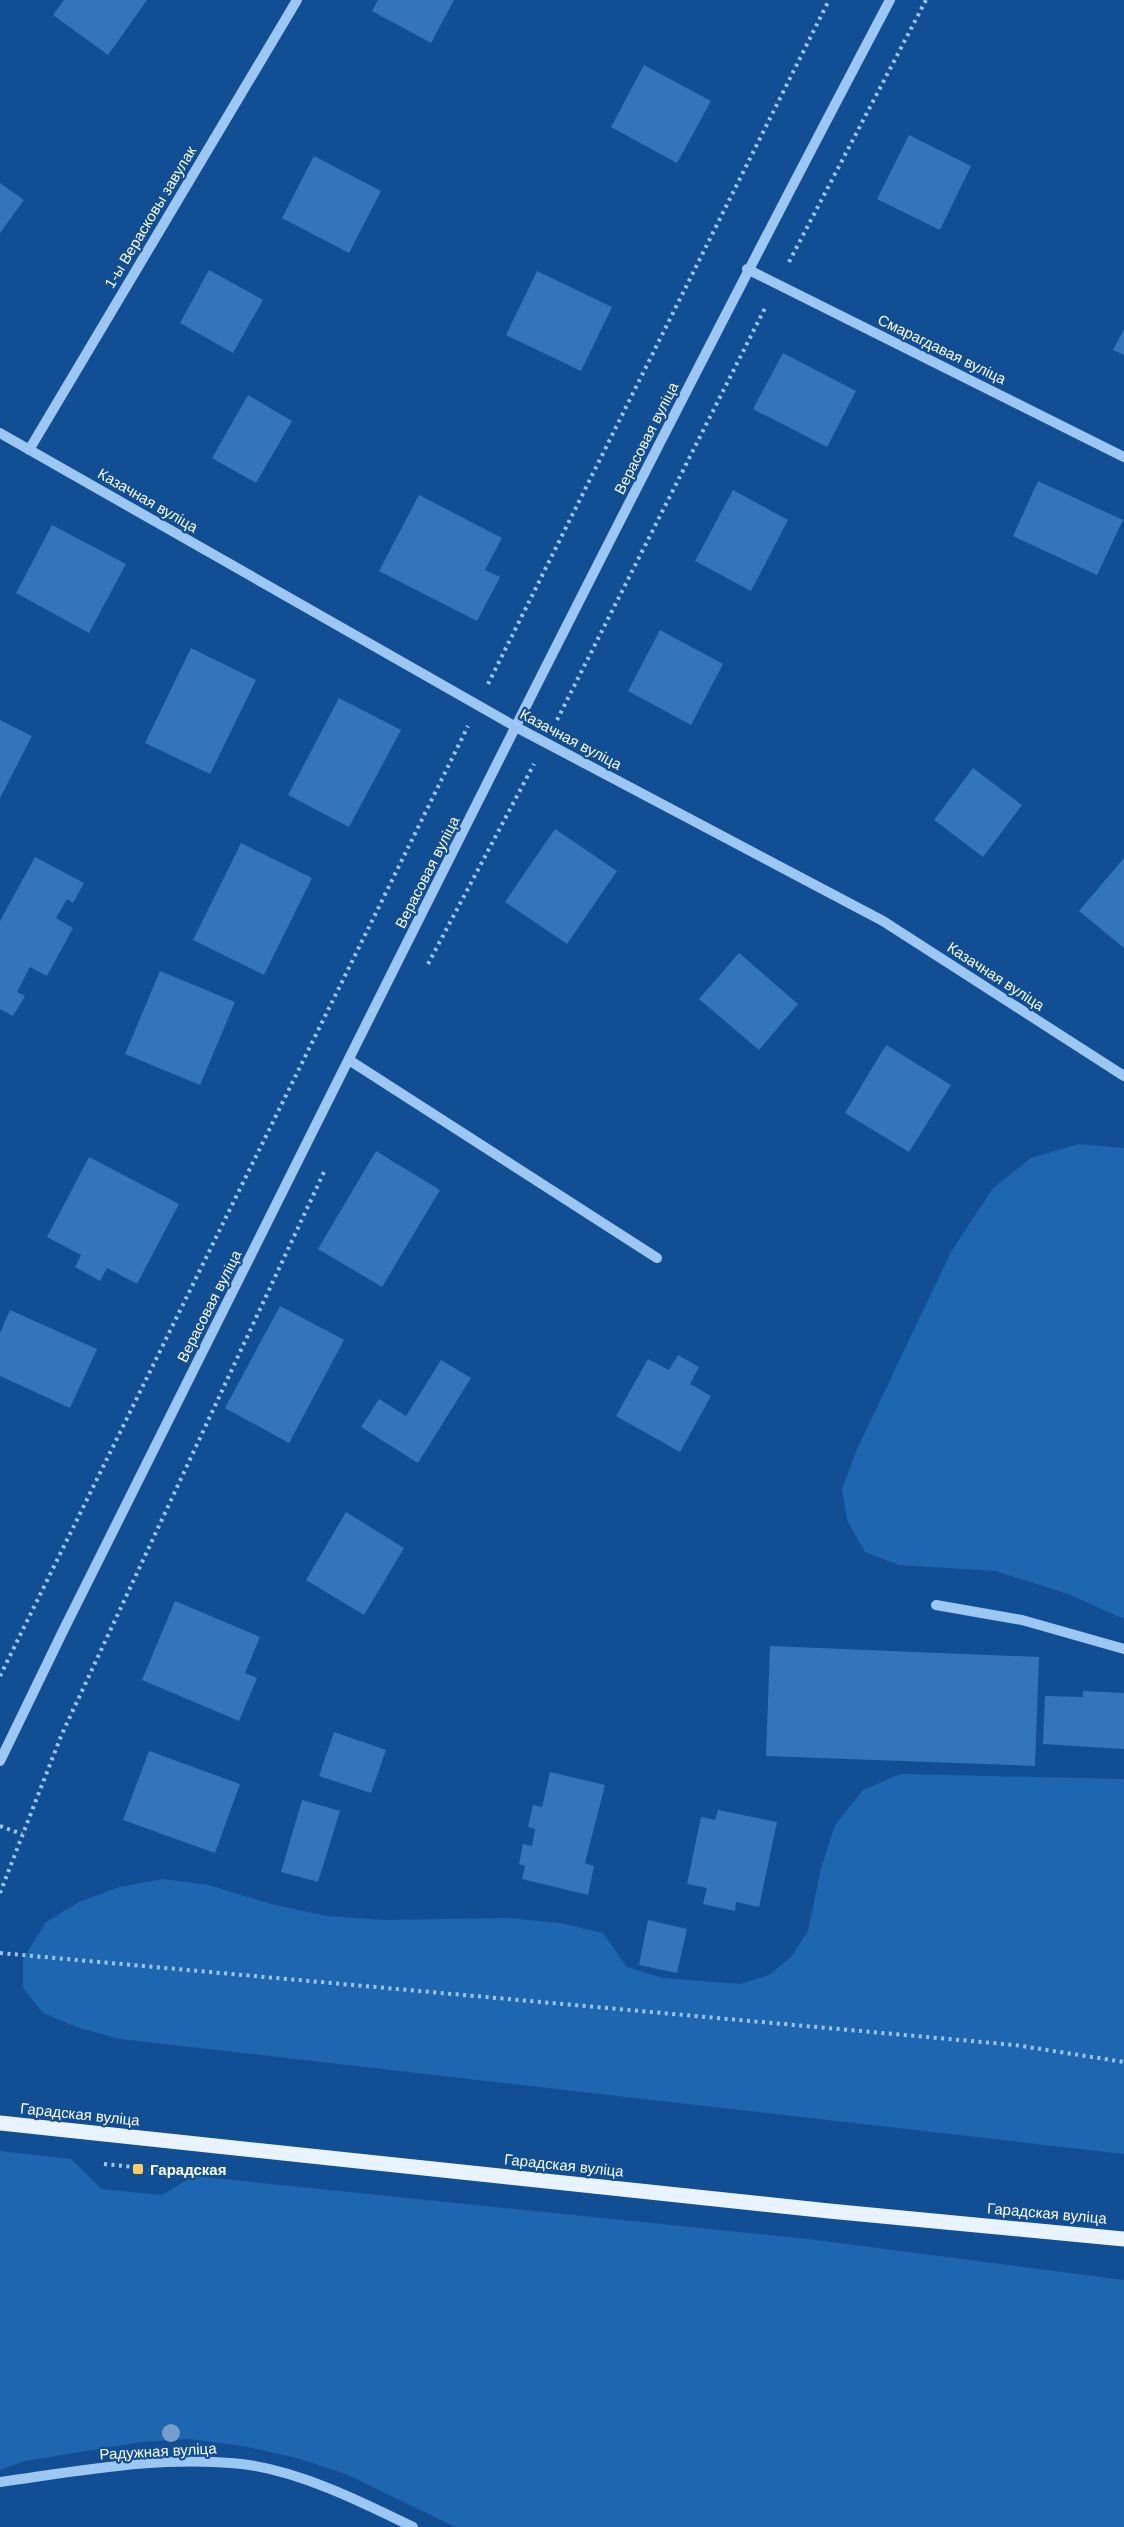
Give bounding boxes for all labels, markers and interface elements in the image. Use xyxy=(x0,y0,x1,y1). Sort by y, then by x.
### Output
street label: 1-ы Верасковы завулак xyxy=(101,143,199,291)
street label: Смарагдавая вуліца xyxy=(875,311,1009,388)
street label: Верасовая вуліца xyxy=(610,379,682,497)
street label: Казачная вуліца xyxy=(95,465,201,536)
street label: Казачная вуліца xyxy=(517,705,625,773)
street label: Верасовая вуліца xyxy=(391,813,463,931)
street label: Казачная вуліца xyxy=(944,938,1048,1014)
street label: Верасовая вуліца xyxy=(173,1247,245,1365)
street label: Гарадская вуліца xyxy=(19,2099,141,2129)
street label: Гарадская вуліца xyxy=(503,2150,625,2180)
place label: Гарадская xyxy=(150,2161,226,2178)
marker: Гарадская xyxy=(131,2162,145,2176)
street label: Гарадская вуліца xyxy=(987,2199,1108,2227)
street label: Радужная вуліца xyxy=(99,2439,218,2463)

